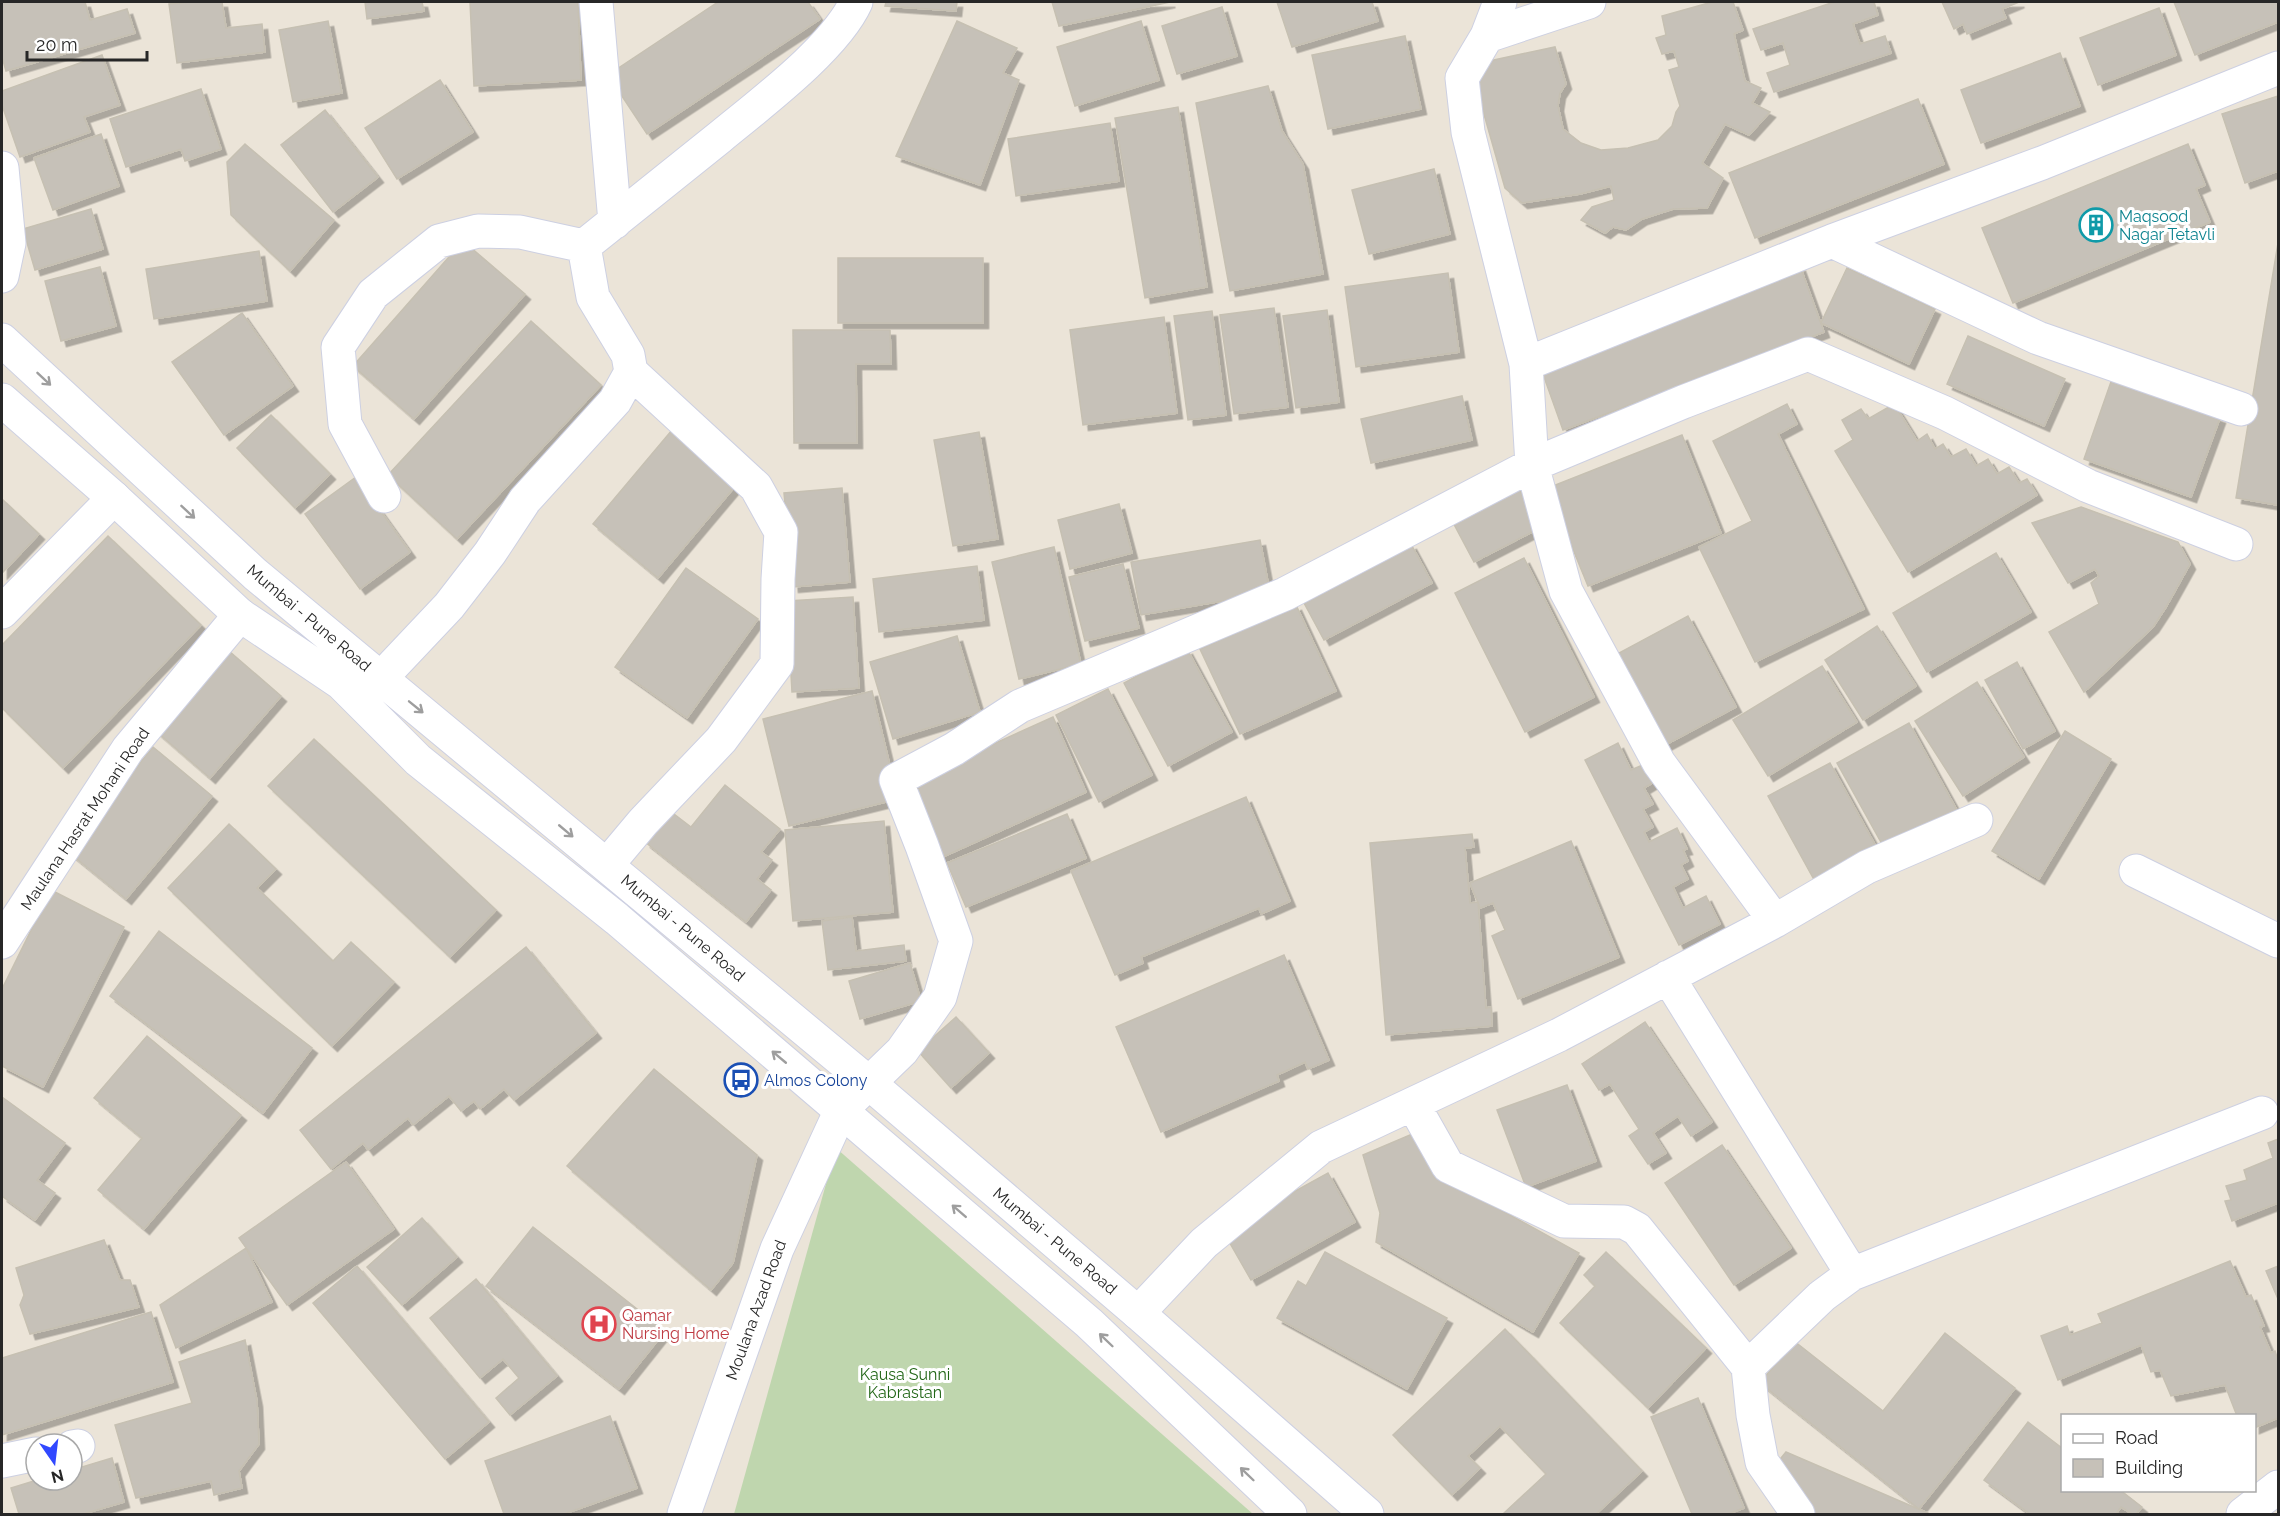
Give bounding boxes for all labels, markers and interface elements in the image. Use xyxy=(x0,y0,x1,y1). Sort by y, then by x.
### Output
scale bar xyxy=(27,24,147,62)
text: 20 m xyxy=(36,34,78,55)
building icon: Maqsood Nagar Tetavli xyxy=(2078,207,2114,243)
place label: Maqsood Nagar Tetavli xyxy=(2119,207,2215,244)
one-way arrow xyxy=(37,372,52,386)
one-way arrow xyxy=(180,505,195,519)
street label: Mumbai - Pune Road xyxy=(243,561,375,675)
one-way arrow xyxy=(408,700,424,713)
street label: Maulana Hasrat Mohani Road xyxy=(17,724,153,914)
one-way arrow xyxy=(558,824,573,838)
street label: Mumbai - Pune Road xyxy=(617,871,749,985)
one-way arrow xyxy=(771,1051,787,1064)
bus stop icon: Almos Colony xyxy=(723,1062,759,1098)
place label: Almos Colony xyxy=(764,1071,868,1090)
street label: Mumbai - Pune Road xyxy=(989,1184,1121,1298)
one-way arrow xyxy=(951,1205,967,1218)
street label: Moulana Azad Road xyxy=(722,1237,790,1383)
hospital icon: Qamar Nursing Home xyxy=(581,1306,617,1342)
place label: Qamar Nursing Home xyxy=(622,1306,729,1343)
one-way arrow xyxy=(1099,1332,1114,1347)
park label: Kausa Sunni Kabrastan xyxy=(860,1365,950,1402)
legend xyxy=(2061,1414,2256,1492)
text: Road xyxy=(2115,1427,2158,1448)
north arrow xyxy=(24,1432,84,1492)
text: Building xyxy=(2115,1457,2183,1478)
text: N xyxy=(49,1465,66,1487)
one-way arrow xyxy=(1240,1467,1255,1481)

